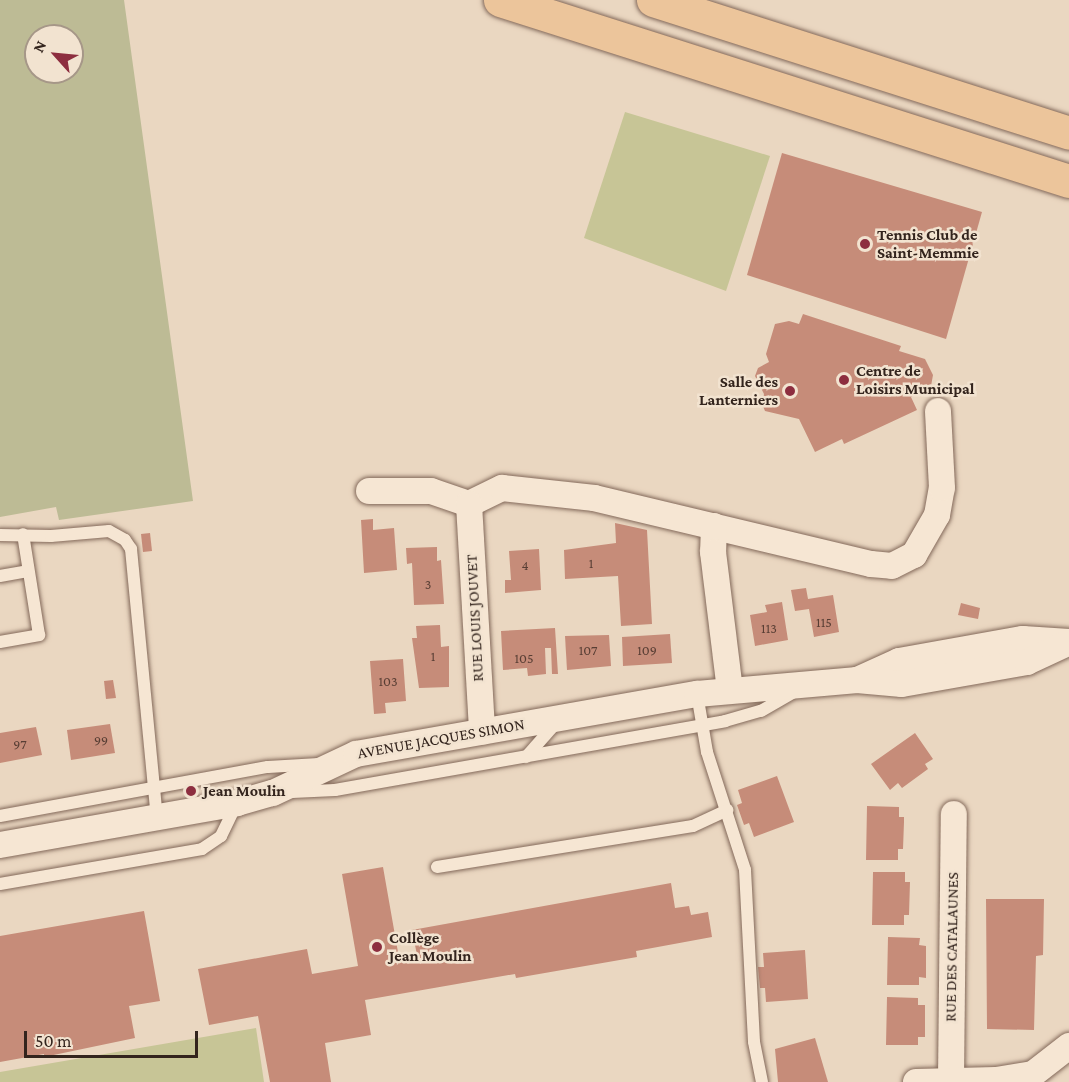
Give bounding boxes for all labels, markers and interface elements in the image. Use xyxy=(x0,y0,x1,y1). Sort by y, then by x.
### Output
north arrow xyxy=(24,24,84,84)
text: N xyxy=(29,38,49,55)
place label: Tennis Club de Saint-Memmie xyxy=(877,225,979,263)
marker: Tennis Club de Saint-Memmie xyxy=(858,237,872,251)
place label: Centre de Loisirs Municipal xyxy=(856,361,974,399)
place label: Salle des Lanterniers xyxy=(699,372,778,410)
marker: Centre de Loisirs Municipal xyxy=(837,373,851,387)
marker: Salle des Lanterniers xyxy=(783,384,797,398)
street label: RUE LOUIS JOUVET xyxy=(462,554,488,682)
house number: 1 xyxy=(589,555,593,571)
house number: 4 xyxy=(521,557,529,573)
house number: 3 xyxy=(425,576,431,592)
house number: 115 xyxy=(816,614,832,630)
house number: 113 xyxy=(761,620,777,636)
house number: 107 xyxy=(579,642,597,658)
house number: 109 xyxy=(637,642,657,658)
house number: 1 xyxy=(431,648,435,664)
house number: 105 xyxy=(514,650,534,666)
house number: 103 xyxy=(378,673,398,689)
street label: AVENUE JACQUES SIMON xyxy=(356,715,526,763)
house number: 99 xyxy=(94,732,108,748)
house number: 97 xyxy=(13,736,27,752)
place label: Jean Moulin xyxy=(203,781,286,801)
marker: Jean Moulin xyxy=(184,784,198,798)
street label: RUE DES CATALAUNES xyxy=(941,872,963,1022)
place label: Collège Jean Moulin xyxy=(389,928,472,966)
marker: Collège Jean Moulin xyxy=(370,940,384,954)
scale bar xyxy=(27,1019,201,1057)
text: 50 m xyxy=(35,1031,72,1051)

